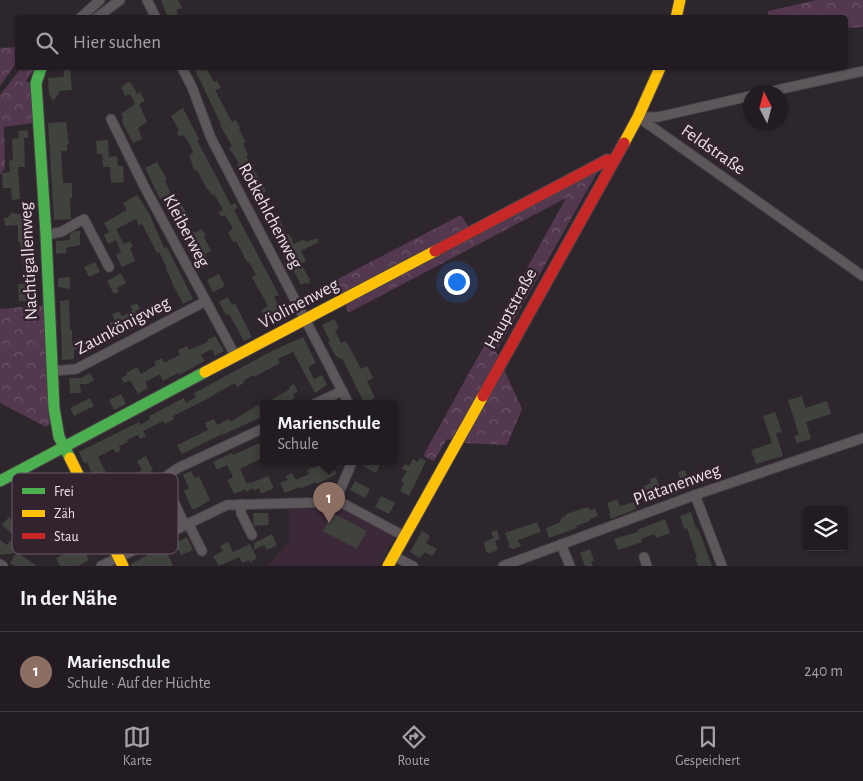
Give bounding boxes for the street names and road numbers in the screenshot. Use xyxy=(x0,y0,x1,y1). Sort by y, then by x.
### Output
street label: Feldstraße xyxy=(678,121,748,179)
street label: Rotkehlchenweg xyxy=(235,160,305,272)
street label: Kleiberweg xyxy=(159,192,213,270)
street label: Nachtigallenweg xyxy=(17,201,41,321)
street label: Hauptstraße xyxy=(482,266,540,352)
street label: Violinenweg xyxy=(256,275,342,332)
street label: Zaunkönigweg xyxy=(73,294,173,358)
street label: Platanenweg xyxy=(631,461,723,509)

